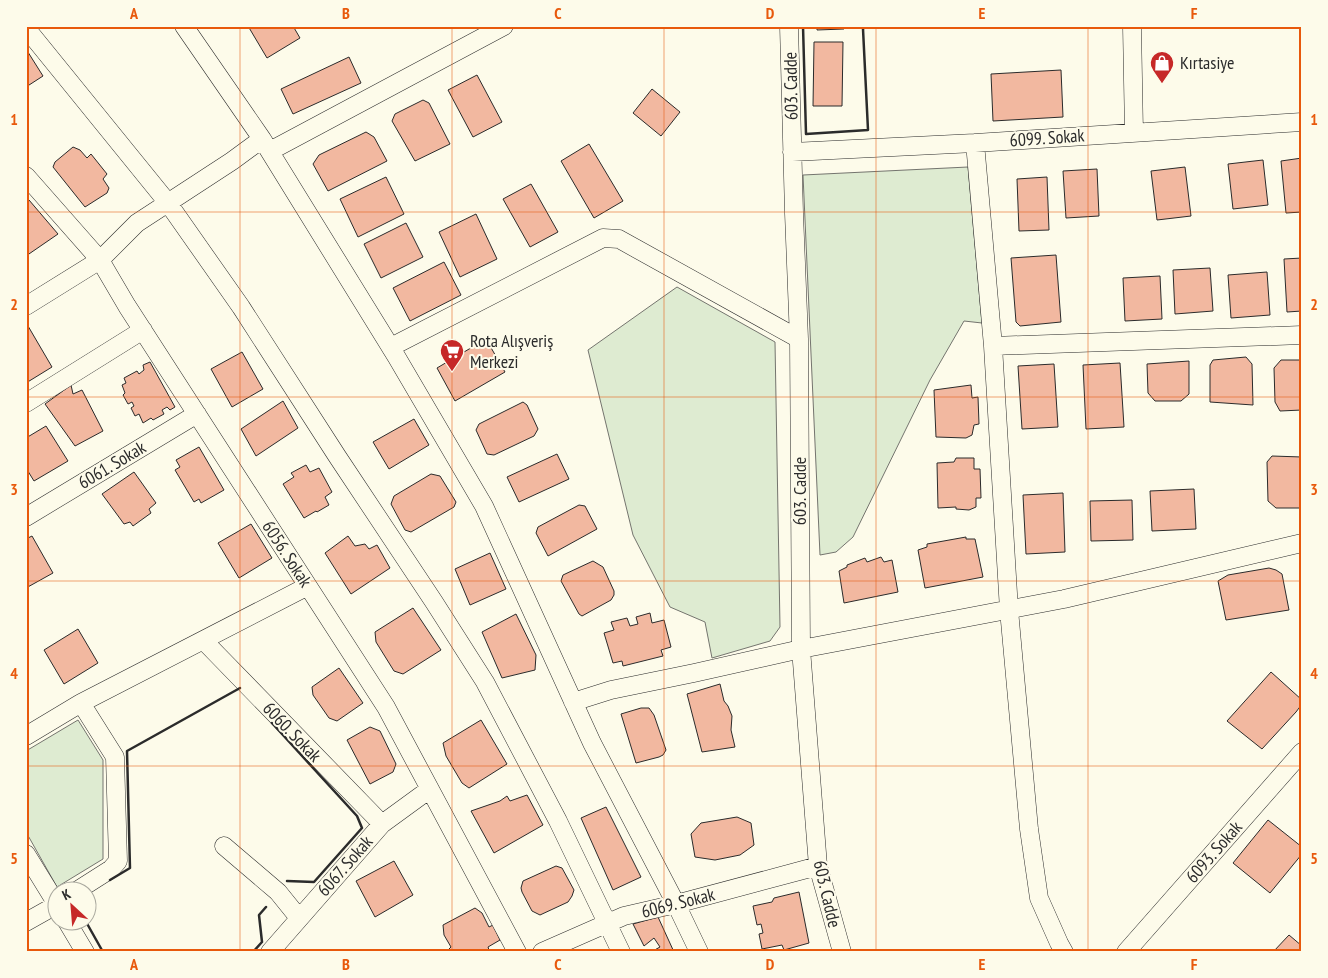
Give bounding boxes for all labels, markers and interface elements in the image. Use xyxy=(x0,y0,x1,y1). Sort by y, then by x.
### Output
text: A xyxy=(129,3,139,23)
text: B xyxy=(342,3,350,23)
text: C xyxy=(554,3,562,23)
text: D xyxy=(766,3,775,23)
text: E xyxy=(979,3,986,23)
text: F xyxy=(1191,3,1198,23)
shop icon: Kırtasiye xyxy=(1149,50,1175,84)
place label: Kırtasiye xyxy=(1180,51,1235,74)
street label: 603. Cadde xyxy=(778,52,803,120)
text: 1 xyxy=(10,109,18,129)
text: 1 xyxy=(1310,109,1318,129)
street label: 6099. Sokak xyxy=(1009,123,1085,152)
text: 2 xyxy=(10,294,18,314)
text: 2 xyxy=(1310,294,1318,314)
place label: Rota Alışveriş Merkezi xyxy=(470,329,553,373)
supermarket icon: Rota Alışveriş Merkezi xyxy=(439,338,465,372)
street label: 6061. Sokak xyxy=(74,435,150,494)
street label: 603. Cadde xyxy=(788,457,811,525)
text: 3 xyxy=(10,479,18,499)
text: 3 xyxy=(1310,479,1318,499)
street label: 6056. Sokak xyxy=(257,516,317,591)
text: 4 xyxy=(10,663,18,683)
text: 4 xyxy=(1310,663,1318,683)
street label: 6060. Sokak xyxy=(258,697,327,767)
street label: 6093. Sokak xyxy=(1180,816,1247,887)
street label: 6067. Sokak xyxy=(312,830,377,901)
text: 5 xyxy=(10,848,18,868)
text: 5 xyxy=(1310,848,1318,868)
street label: 603. Cadde xyxy=(809,858,846,930)
north arrow xyxy=(48,880,98,930)
street label: 6069. Sokak xyxy=(639,882,717,923)
text: K xyxy=(59,884,74,904)
text: A xyxy=(129,954,139,974)
text: B xyxy=(342,954,350,974)
text: C xyxy=(554,954,562,974)
text: D xyxy=(766,954,775,974)
text: E xyxy=(979,954,986,974)
text: F xyxy=(1191,954,1198,974)

